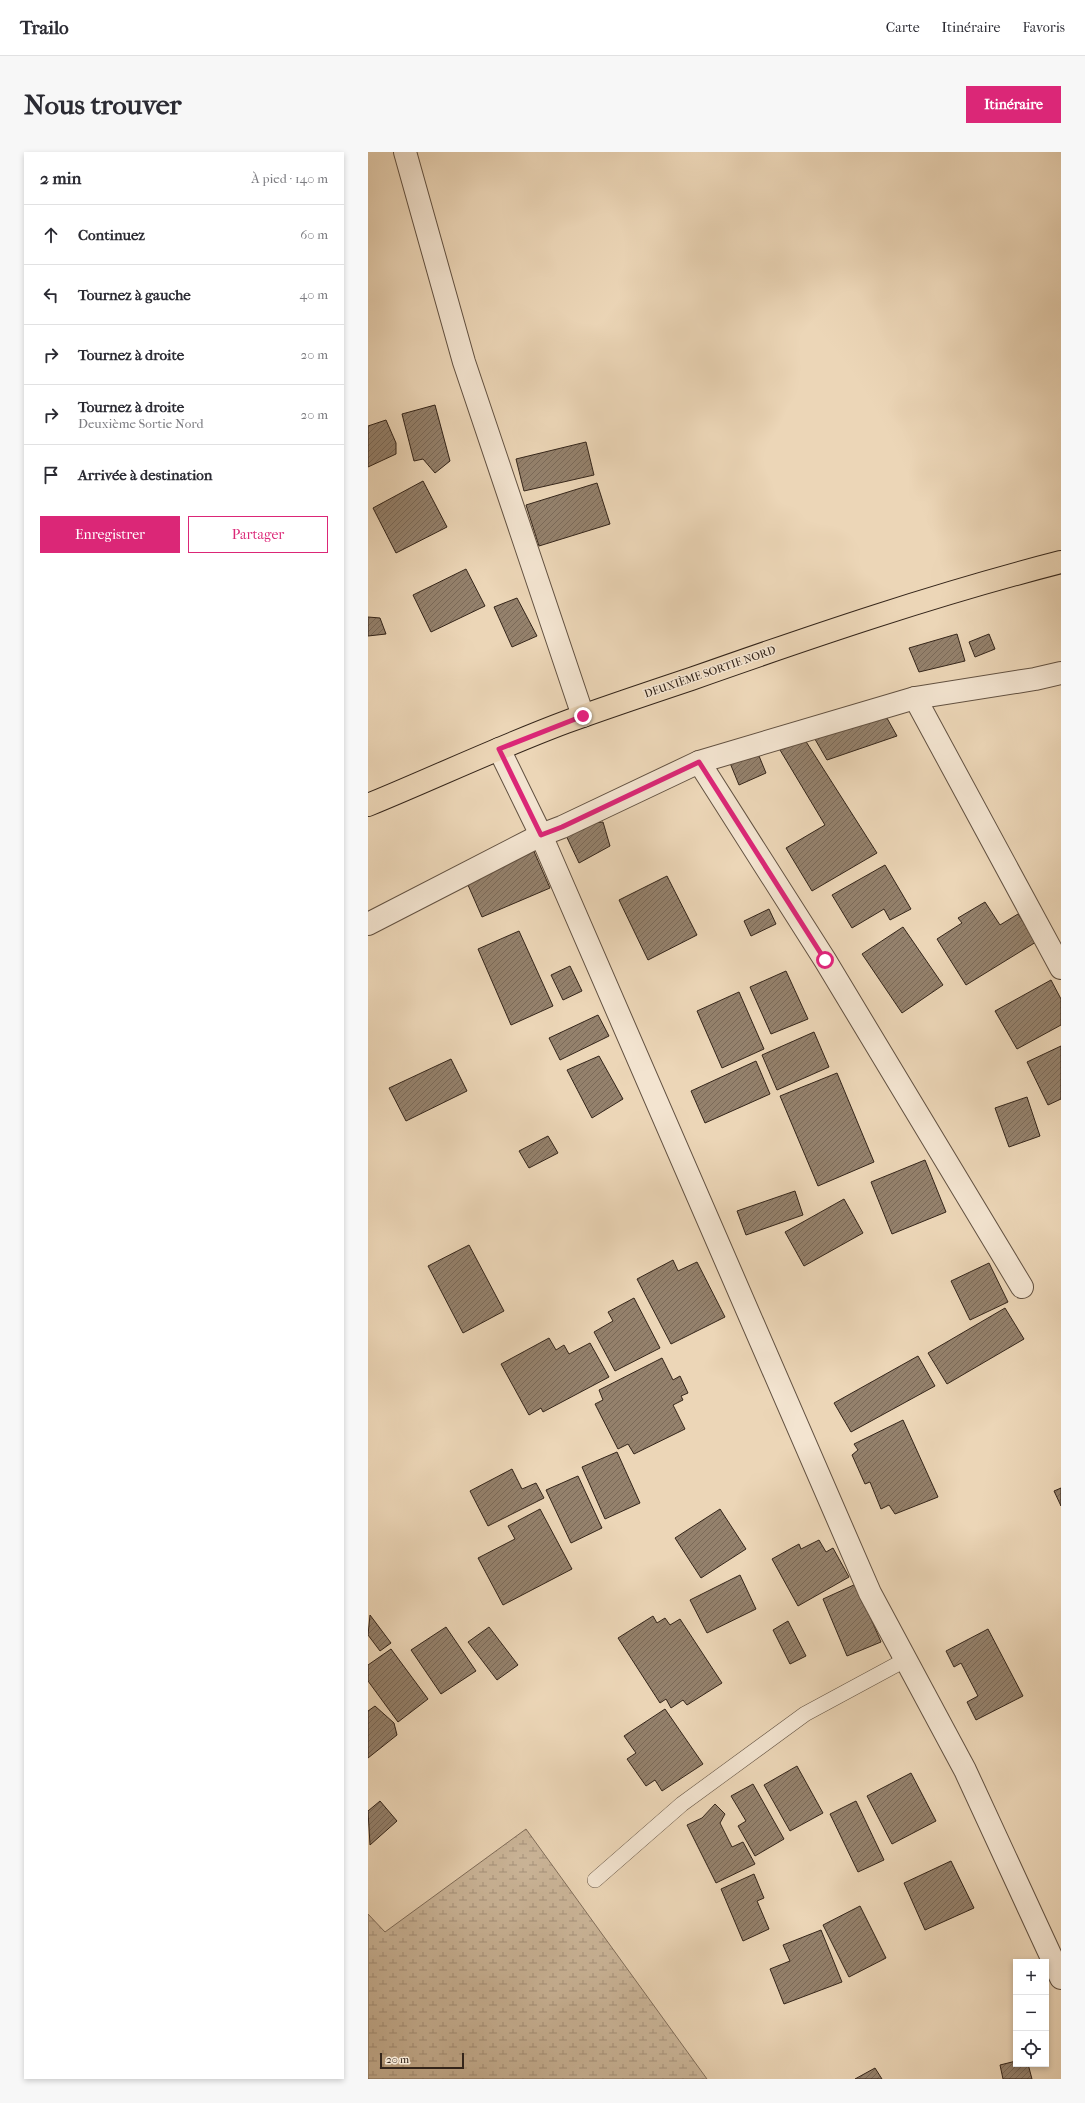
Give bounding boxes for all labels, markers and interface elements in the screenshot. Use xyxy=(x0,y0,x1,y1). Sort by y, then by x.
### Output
text: Trailo xyxy=(20,17,69,39)
text: Carte xyxy=(886,19,920,36)
text: Itinéraire xyxy=(942,19,1000,36)
text: Favoris xyxy=(1022,19,1065,36)
button: Itinéraire xyxy=(966,86,1061,123)
text: Nous trouver xyxy=(24,88,181,121)
text: 2 min xyxy=(40,168,81,188)
text: À pied · 140 m xyxy=(251,171,328,186)
icon: ahead xyxy=(40,224,62,246)
text: Continuez xyxy=(78,226,145,244)
text: 60 m xyxy=(300,227,328,242)
icon: left xyxy=(40,284,62,306)
text: Tournez à gauche xyxy=(78,286,191,304)
text: 40 m xyxy=(300,287,328,302)
icon: right xyxy=(40,344,62,366)
text: Tournez à droite xyxy=(78,346,184,364)
text: 20 m xyxy=(301,347,328,362)
text: Tournez à droite xyxy=(78,398,184,416)
icon: right xyxy=(40,404,62,426)
text: 20 m xyxy=(301,407,328,422)
text: Deuxième Sortie Nord xyxy=(78,416,204,431)
icon: arrive xyxy=(40,464,62,486)
text: Arrivée à destination xyxy=(78,466,213,484)
button: Enregistrer xyxy=(40,516,180,553)
button: Partager xyxy=(188,516,328,553)
street label: DEUXIÈME SORTIE NORD xyxy=(643,643,777,701)
route end xyxy=(574,707,592,725)
route start xyxy=(816,951,834,969)
map controls xyxy=(1013,1959,1049,2067)
button: + xyxy=(1013,1959,1049,1995)
button: − xyxy=(1013,1995,1049,2031)
button: locate xyxy=(1013,2031,1049,2067)
scale bar xyxy=(380,2051,464,2070)
text: 20 m xyxy=(386,2053,409,2066)

